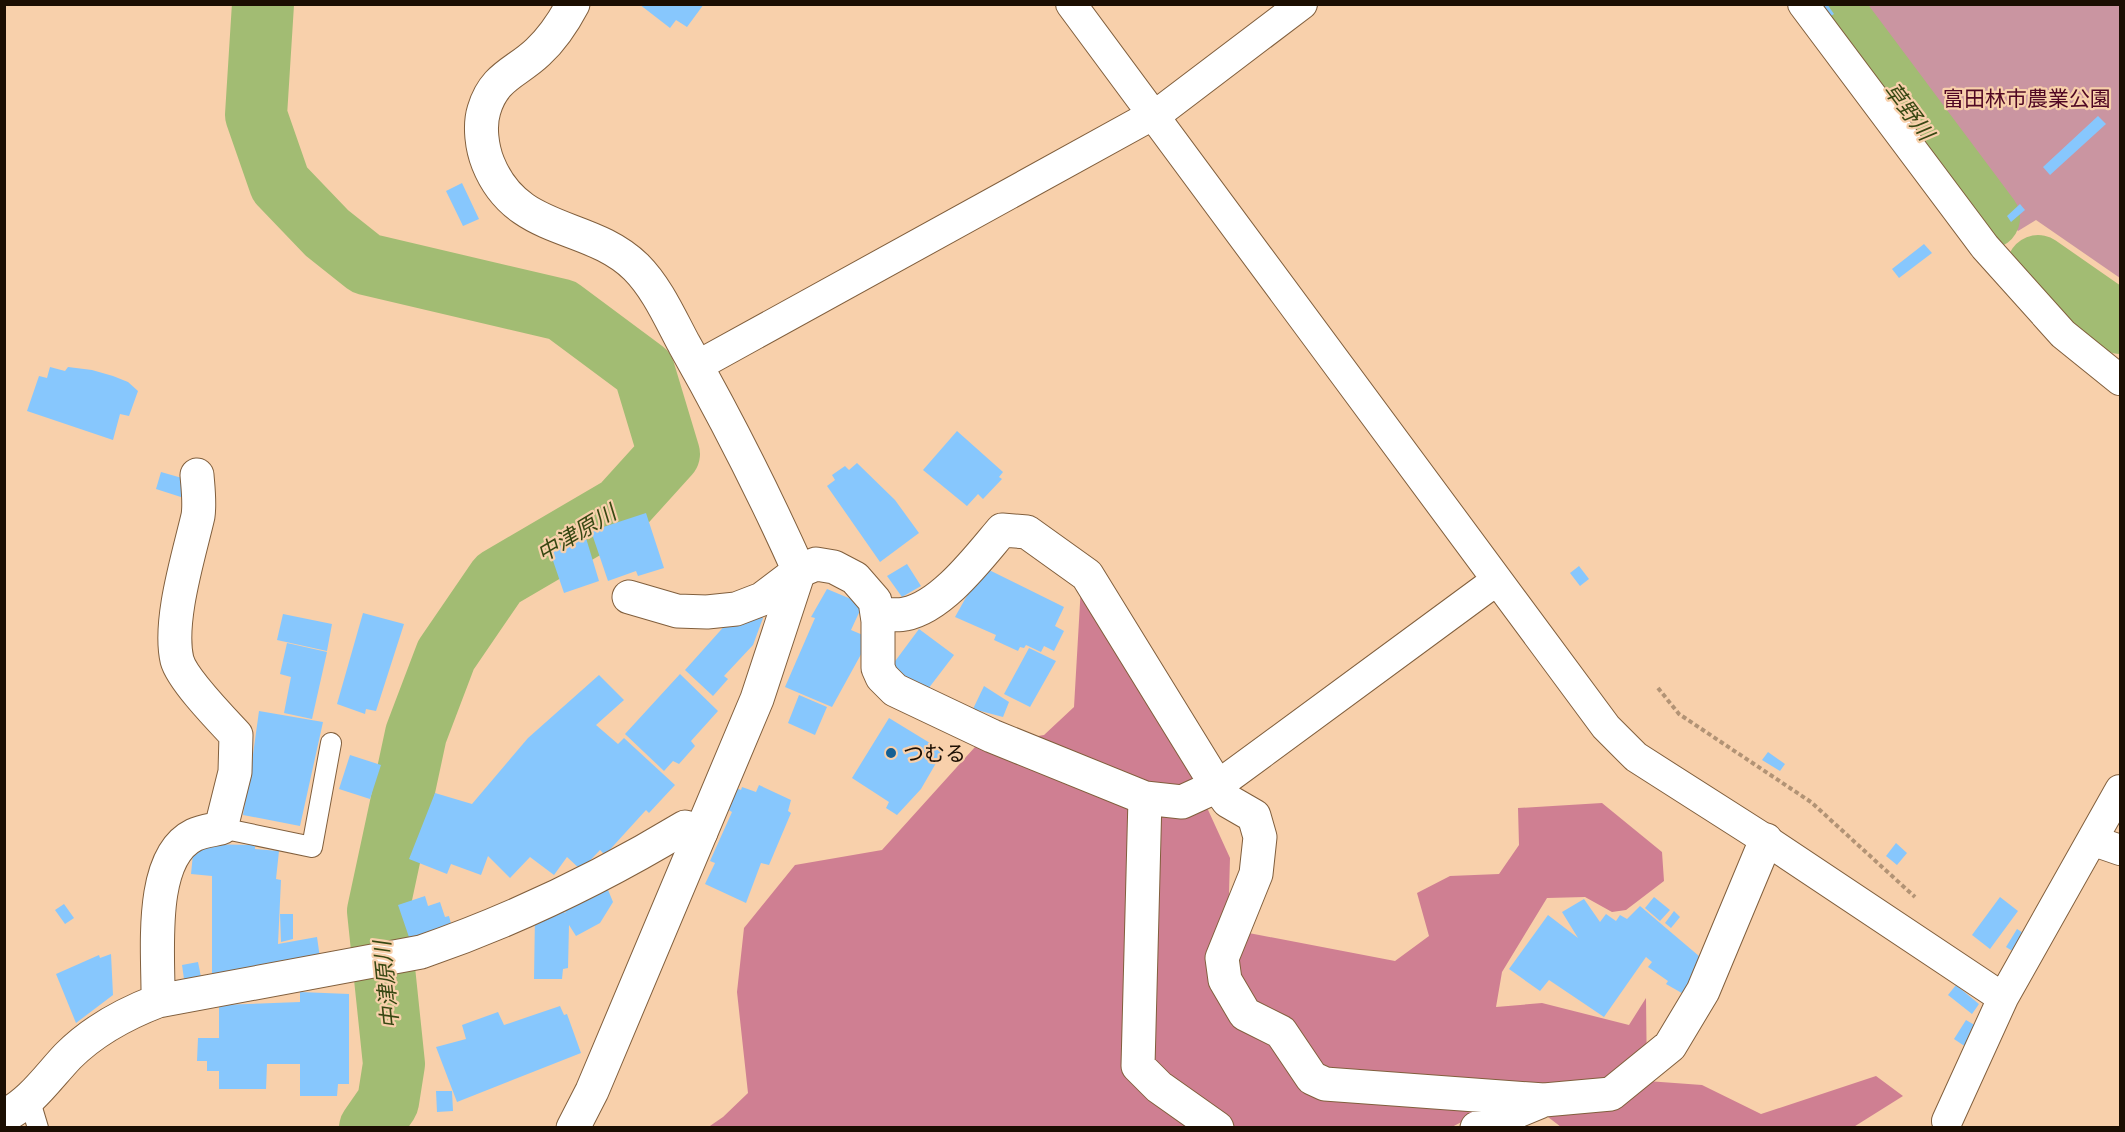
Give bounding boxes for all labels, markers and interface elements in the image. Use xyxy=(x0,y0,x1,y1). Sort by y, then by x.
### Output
water label: 草野川 xyxy=(1878,76,1941,147)
park label: 富田林市農業公園 xyxy=(1943,85,2111,111)
water label: 中津原川 xyxy=(531,497,623,568)
place label: つむる xyxy=(903,740,966,766)
marker: つむる xyxy=(884,746,898,760)
water label: 中津原川 xyxy=(367,938,405,1030)

